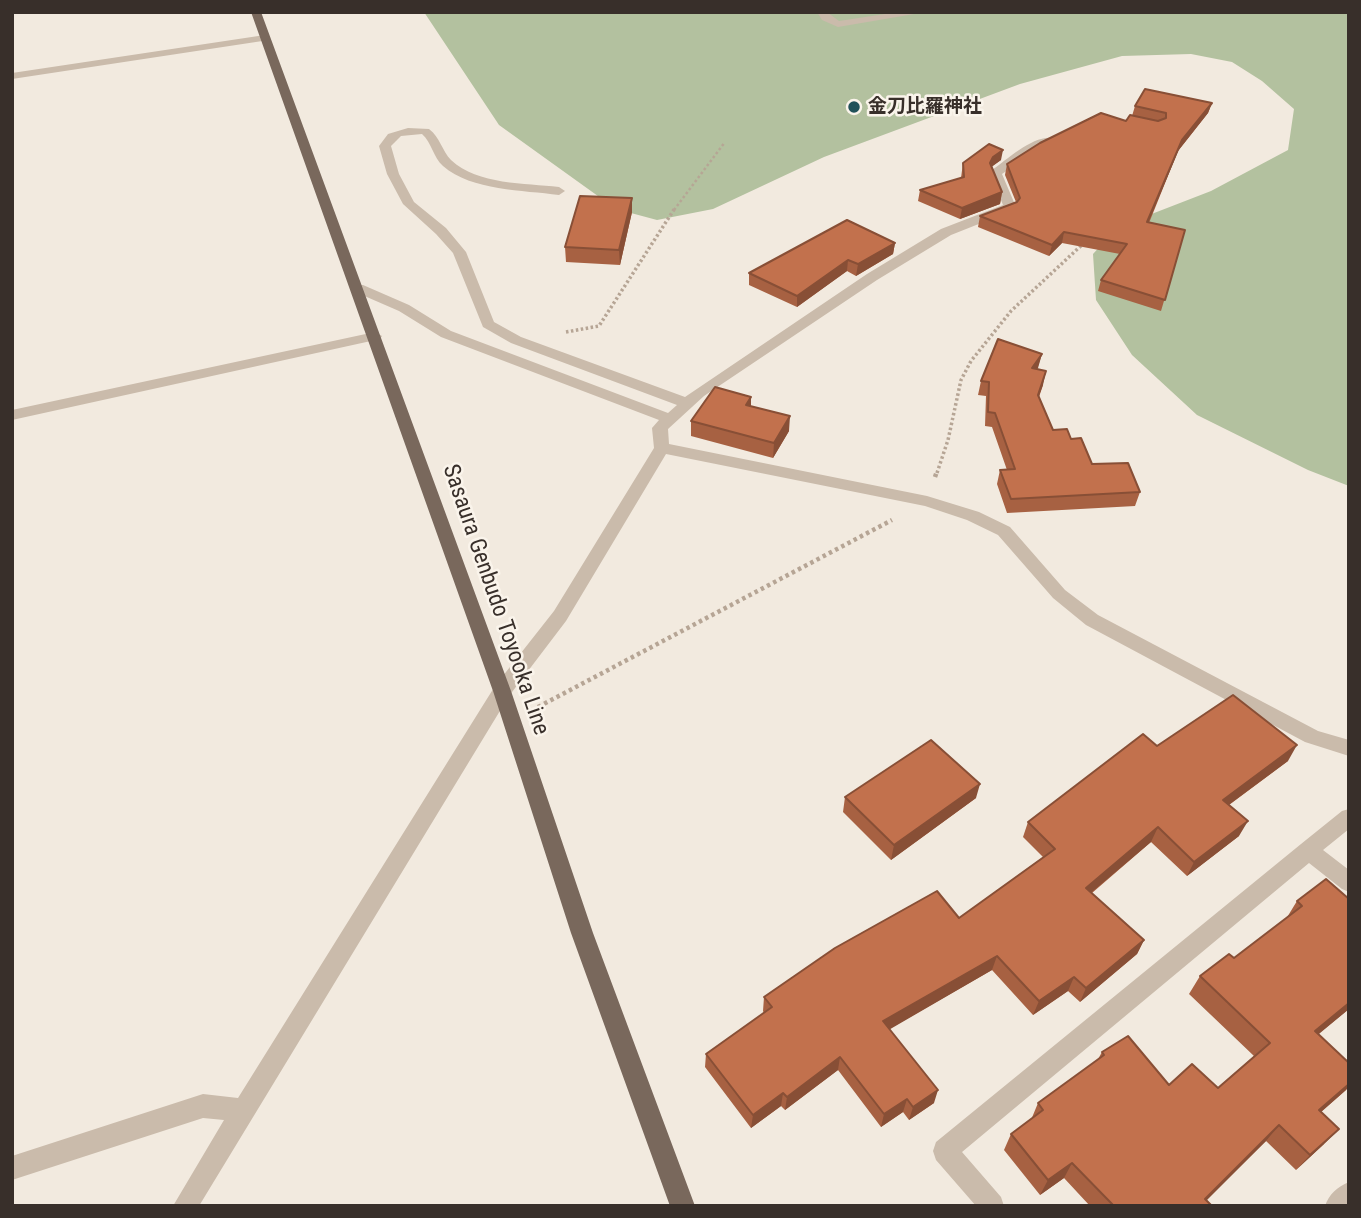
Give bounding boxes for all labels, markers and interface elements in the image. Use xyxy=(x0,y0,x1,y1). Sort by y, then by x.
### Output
place label: 金刀比羅神社 xyxy=(868,96,982,118)
marker: 金刀比羅神社 xyxy=(846,99,862,115)
street label: Sasaura Genbudo Toyooka Line xyxy=(436,461,554,739)

